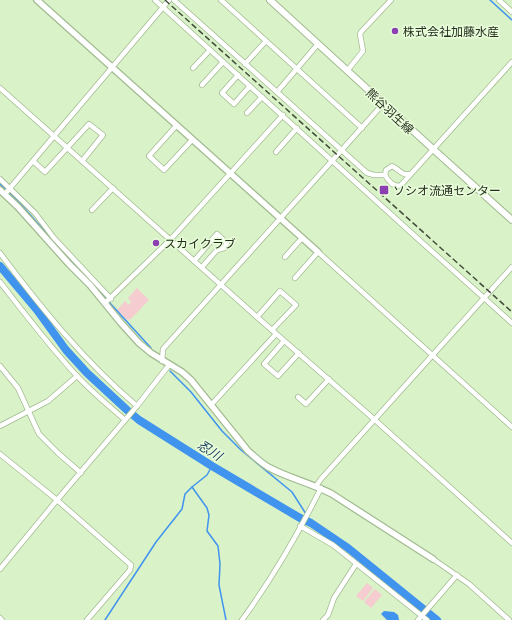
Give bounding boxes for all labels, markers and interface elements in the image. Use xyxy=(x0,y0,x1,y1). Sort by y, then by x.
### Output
place label: 株式会社加藤水産 xyxy=(403,23,499,40)
marker: 株式会社加藤水産 xyxy=(390,26,400,36)
street label: 熊谷羽生線 xyxy=(362,84,418,138)
place label: ソシオ流通センター xyxy=(393,182,501,199)
marker: ソシオ流通センター xyxy=(378,184,390,196)
place label: スカイクラブ xyxy=(164,235,236,252)
marker: スカイクラブ xyxy=(151,238,161,248)
water label: 忍川 xyxy=(194,435,227,466)

